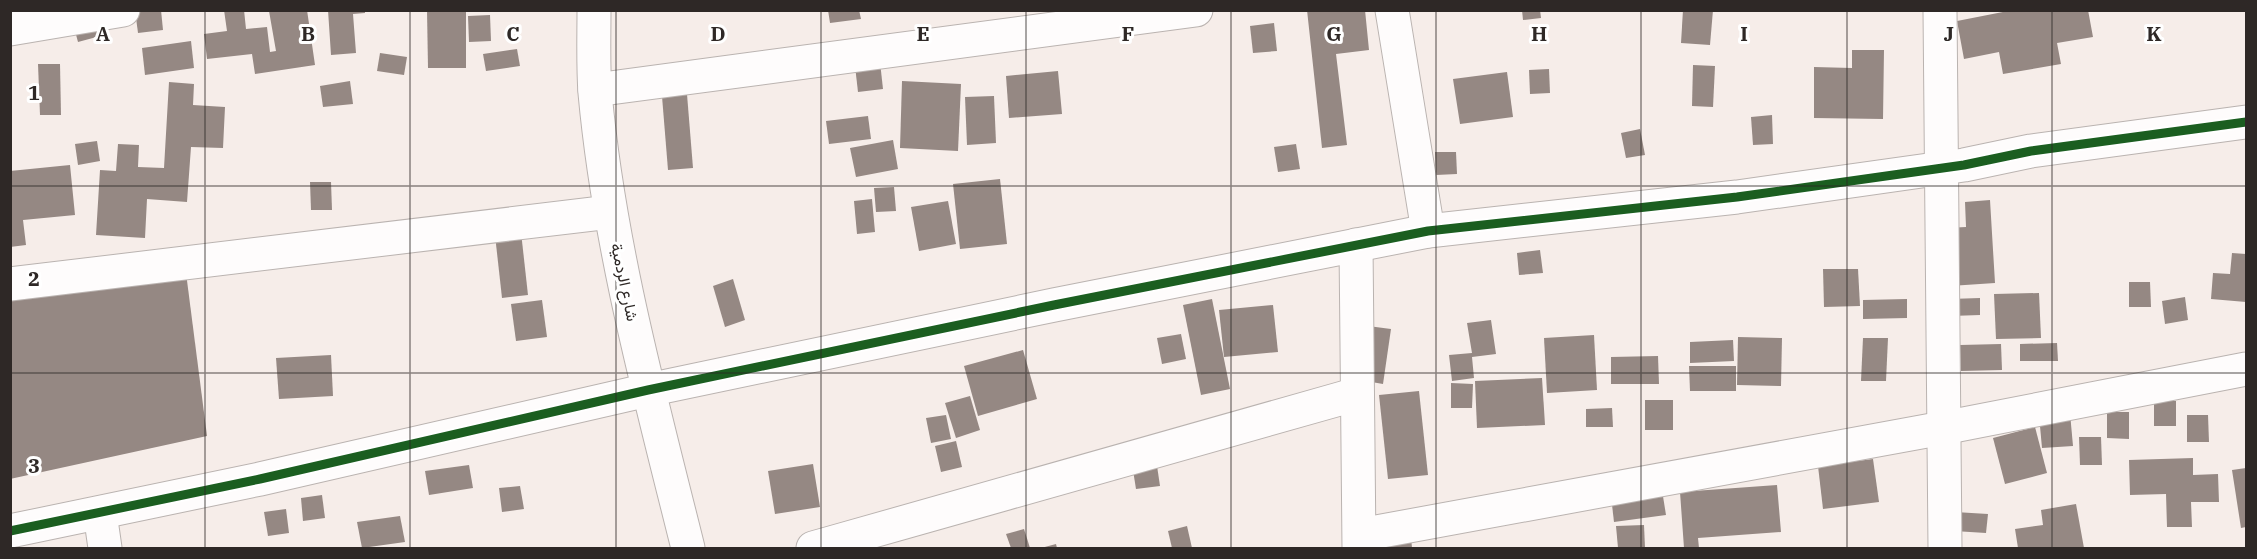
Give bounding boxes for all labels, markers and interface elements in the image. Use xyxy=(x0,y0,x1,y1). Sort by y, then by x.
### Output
text: A xyxy=(96,20,110,47)
text: B xyxy=(301,20,315,47)
text: C xyxy=(506,20,520,47)
text: D xyxy=(710,20,726,47)
text: E xyxy=(916,20,930,47)
text: F xyxy=(1122,20,1134,47)
text: G xyxy=(1326,20,1342,47)
text: H xyxy=(1531,20,1547,47)
text: I xyxy=(1740,20,1748,47)
text: J xyxy=(1944,20,1954,47)
text: K xyxy=(2146,20,2162,47)
text: 1 xyxy=(28,79,40,106)
street label: شارع الردمية xyxy=(605,241,643,323)
text: 2 xyxy=(28,265,40,292)
text: 3 xyxy=(28,452,40,479)

